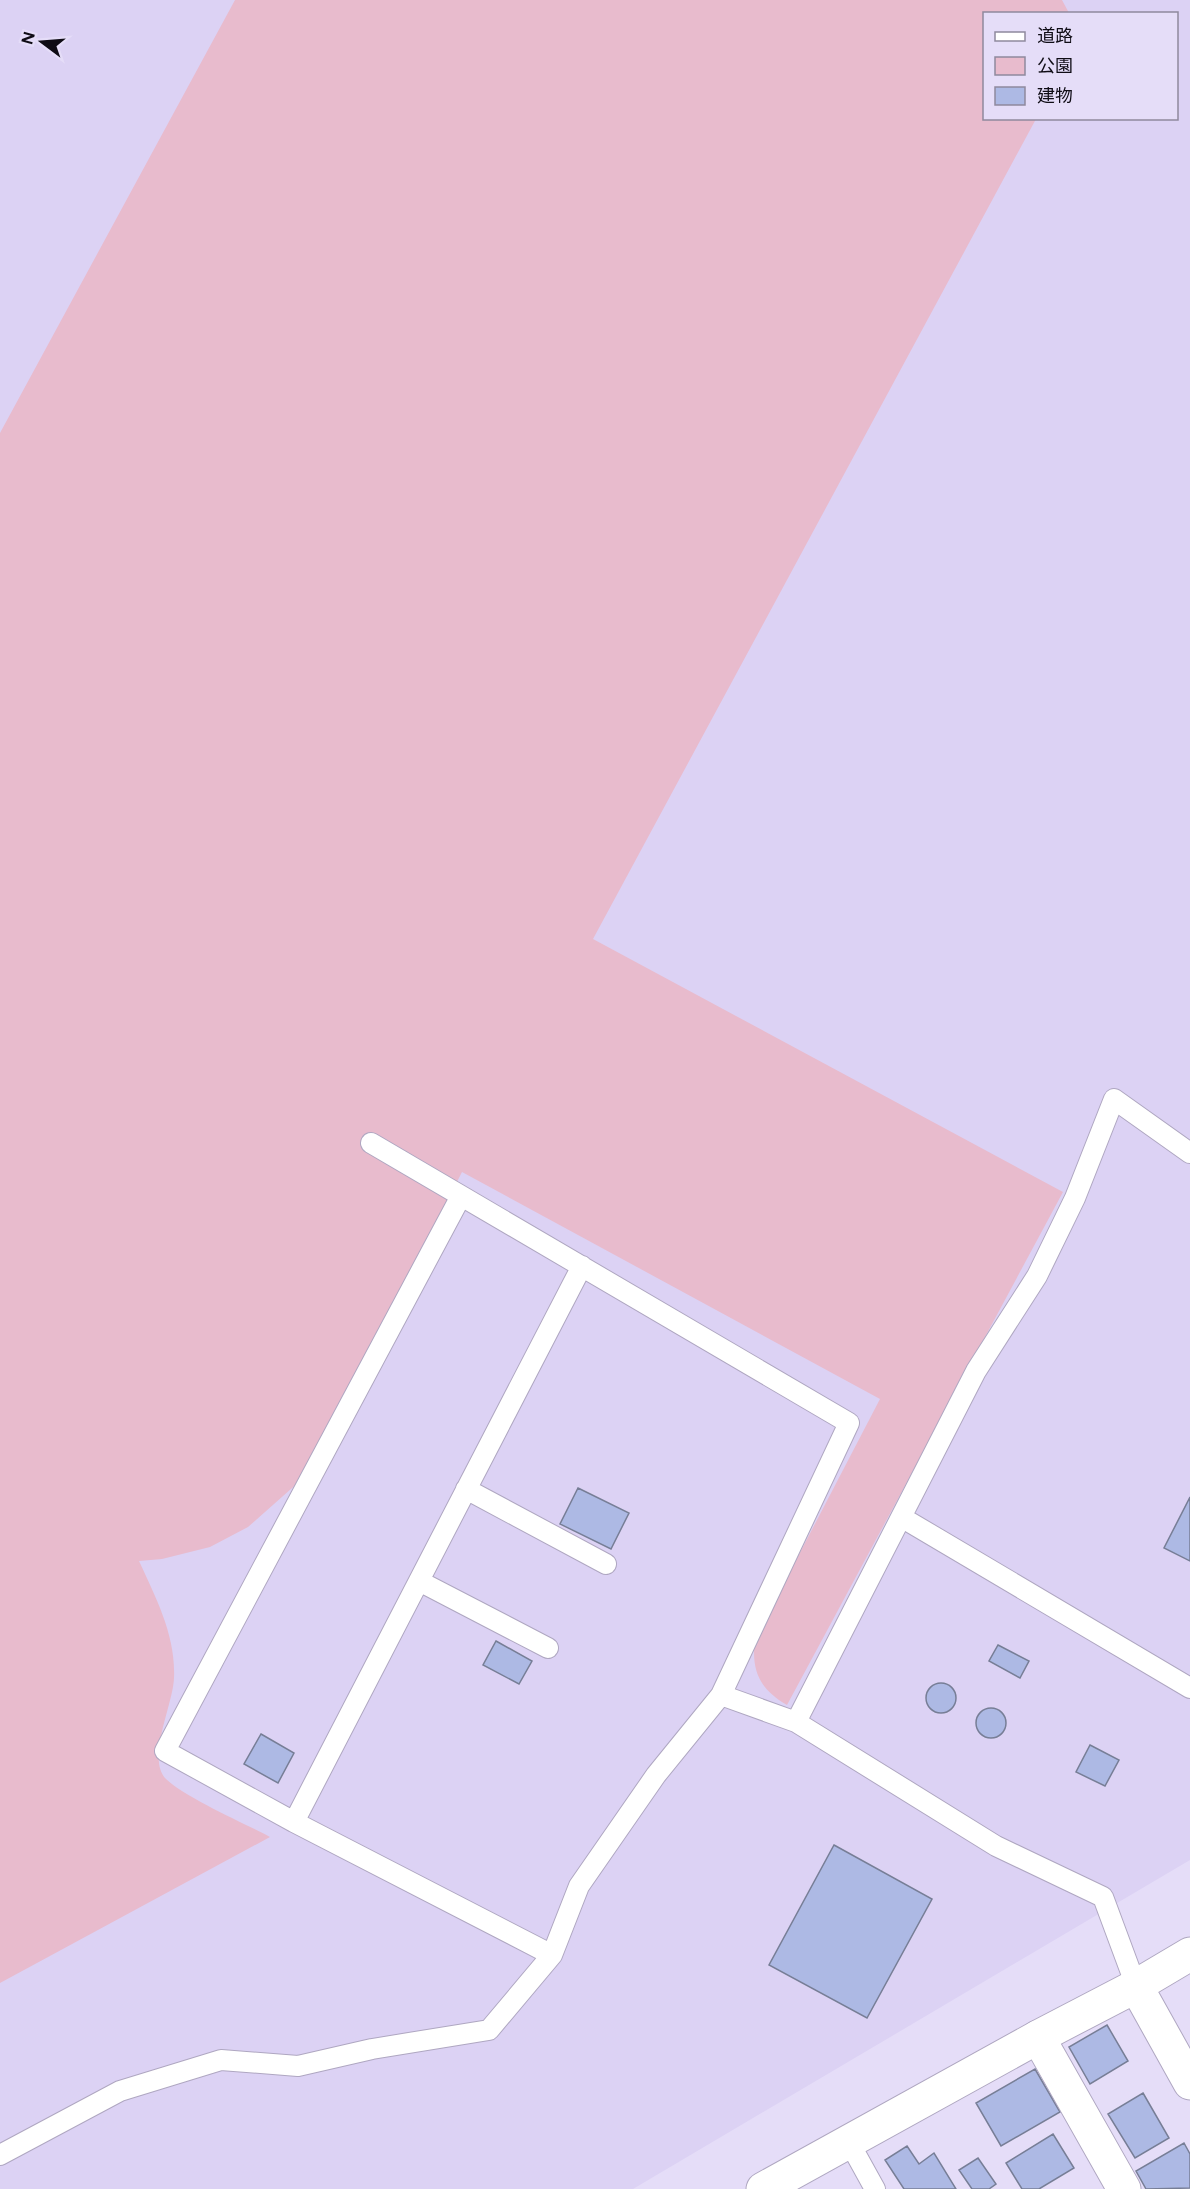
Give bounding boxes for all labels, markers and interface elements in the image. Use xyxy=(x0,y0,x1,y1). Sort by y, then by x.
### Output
north arrow xyxy=(12,12,72,72)
legend xyxy=(983,12,1178,120)
text: 道路 xyxy=(1037,25,1073,47)
text: N xyxy=(17,29,39,47)
text: 公園 xyxy=(1037,55,1073,77)
text: 建物 xyxy=(1037,85,1073,107)

